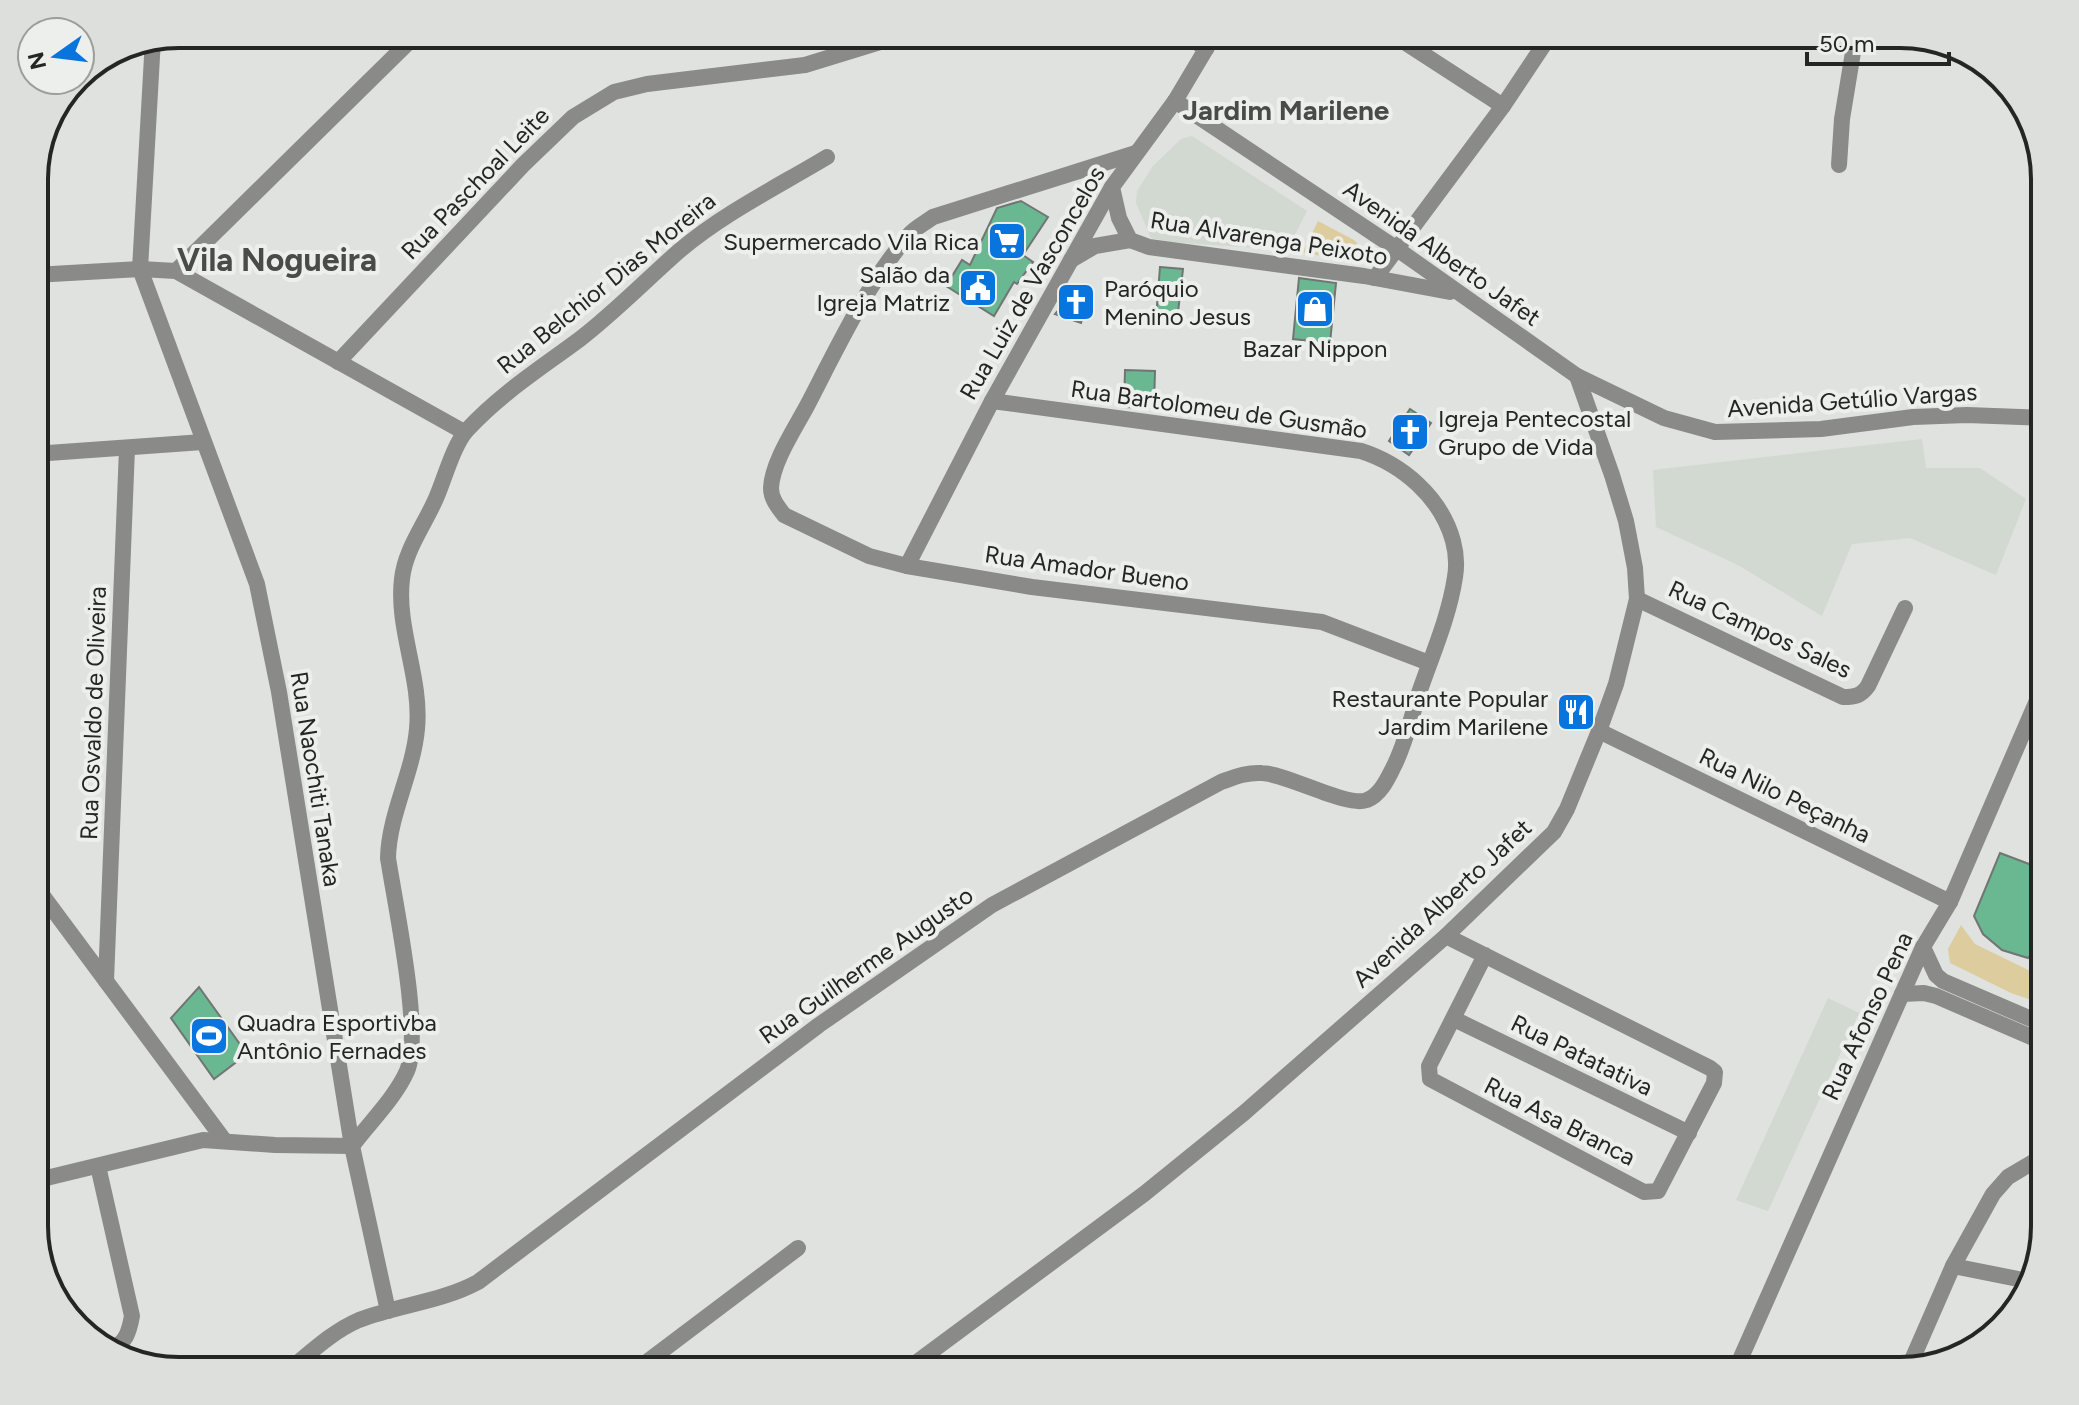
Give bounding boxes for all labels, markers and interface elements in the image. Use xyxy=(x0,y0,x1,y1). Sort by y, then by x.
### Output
north arrow xyxy=(16,16,96,96)
scale bar xyxy=(1807,16,1949,66)
text: 50 m xyxy=(1819,29,1875,58)
text: N xyxy=(22,49,52,72)
district label: Jardim Marilene xyxy=(1183,93,1389,127)
street label: Rua Paschoal Leite xyxy=(395,101,555,265)
street label: Rua Luiz de Vasconcelos xyxy=(953,161,1111,405)
street label: Avenida Alberto Jafet xyxy=(1338,174,1546,332)
street label: Rua Belchior Dias Moreira xyxy=(491,186,721,380)
street label: Rua Alvarenga Peixoto xyxy=(1148,205,1390,271)
supermarket icon: Supermercado Vila Rica xyxy=(986,220,1028,262)
place label: Supermercado Vila Rica xyxy=(723,227,979,256)
district label: Vila Nogueira xyxy=(177,241,377,279)
place label: Salão da Igreja Matriz xyxy=(816,260,950,317)
public building icon: Salão da Igreja Matriz xyxy=(957,267,999,309)
place label: Paróquio Menino Jesus xyxy=(1104,274,1251,331)
church icon: Paróquio Menino Jesus xyxy=(1055,281,1097,323)
shop icon: Bazar Nippon xyxy=(1294,288,1336,330)
place label: Bazar Nippon xyxy=(1243,334,1387,363)
street label: Rua Bartolomeu de Gusmão xyxy=(1069,374,1369,444)
street label: Avenida Getúlio Vargas xyxy=(1726,377,1978,423)
place label: Igreja Pentecostal Grupo de Vida xyxy=(1438,404,1631,461)
church icon: Igreja Pentecostal Grupo de Vida xyxy=(1389,411,1431,453)
street label: Rua Amador Bueno xyxy=(983,539,1191,597)
street label: Rua Campos Sales xyxy=(1664,574,1856,684)
street label: Rua Osvaldo de Oliveira xyxy=(74,586,112,840)
street label: Rua Naochiti Tanaka xyxy=(285,670,347,888)
place label: Restaurante Popular Jardim Marilene xyxy=(1331,684,1548,741)
restaurant icon: Restaurante Popular Jardim Marilene xyxy=(1555,691,1597,733)
street label: Rua Nilo Peçanha xyxy=(1695,741,1875,849)
street label: Avenida Alberto Jafet xyxy=(1347,813,1537,993)
street label: Rua Guilherme Augusto xyxy=(753,880,979,1050)
street label: Rua Afonso Pena xyxy=(1815,927,1919,1105)
place label: Quadra Esportivba Antônio Fernades xyxy=(237,1008,437,1065)
street label: Rua Patatativa xyxy=(1506,1008,1658,1102)
sports icon: Quadra Esportivba Antônio Fernades xyxy=(188,1015,230,1057)
street label: Rua Asa Branca xyxy=(1480,1070,1640,1172)

